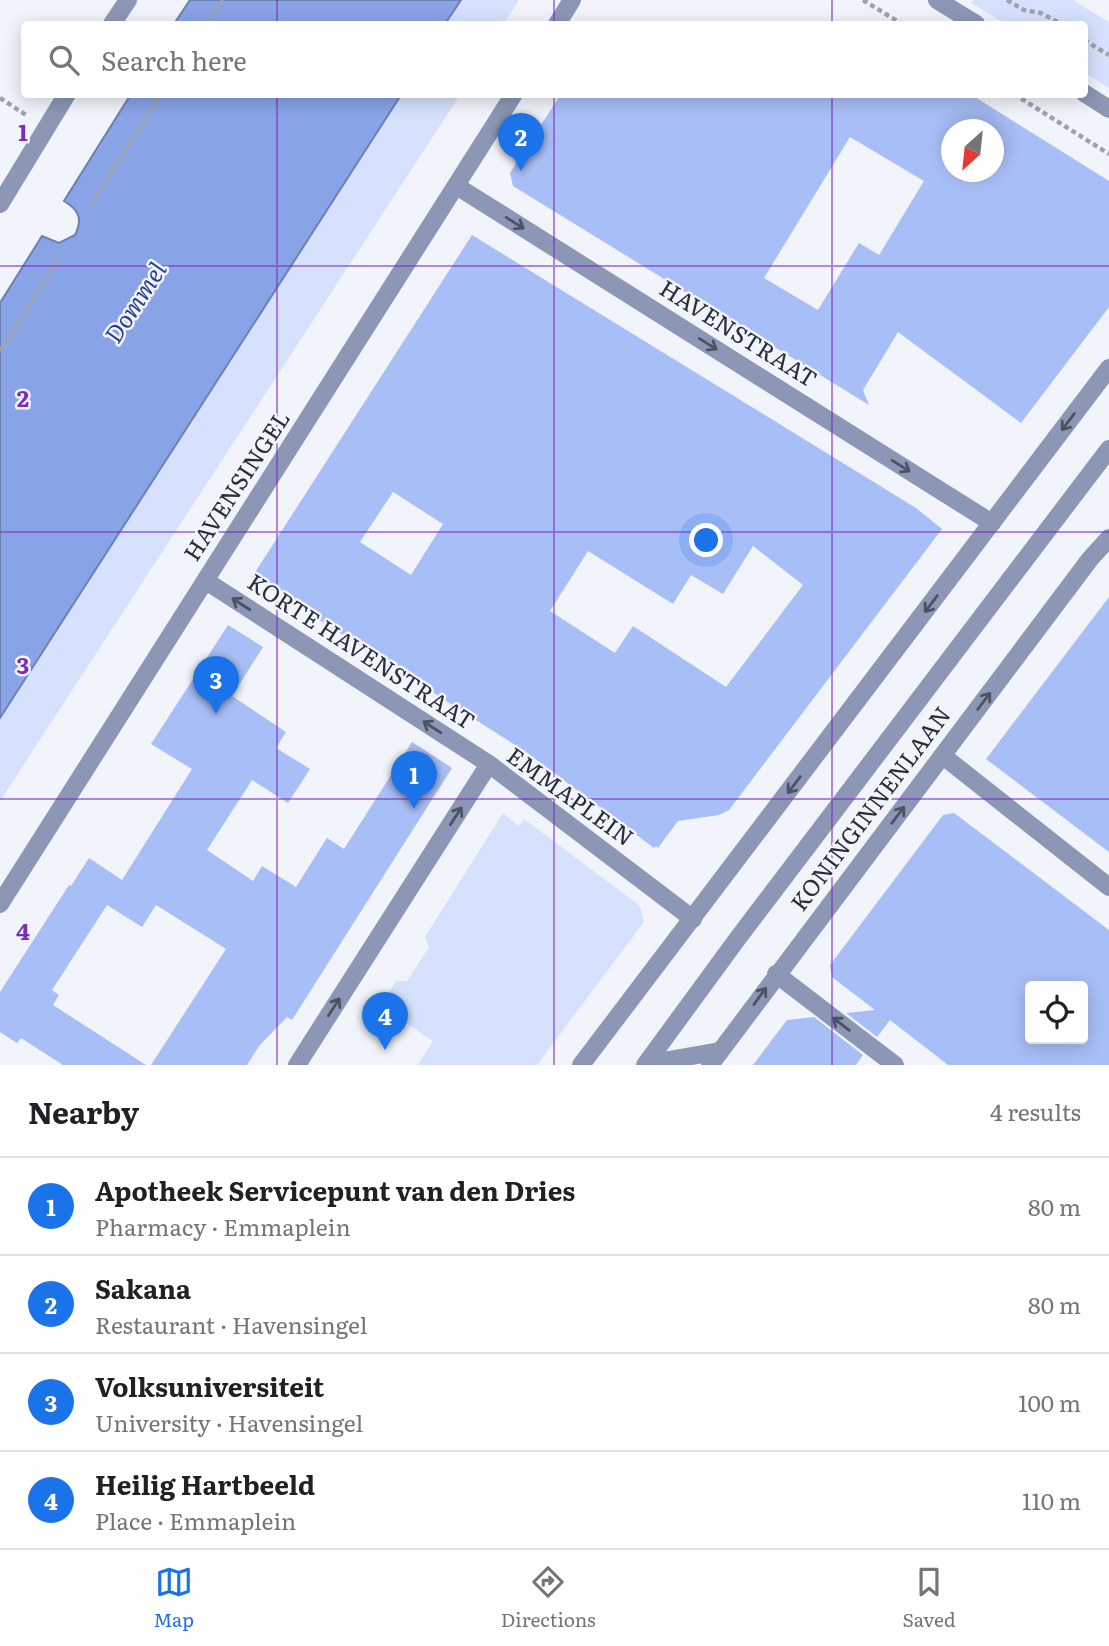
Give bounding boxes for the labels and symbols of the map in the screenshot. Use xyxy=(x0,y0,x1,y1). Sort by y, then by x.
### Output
pin: 2 xyxy=(498,113,544,171)
text: 1 xyxy=(18,114,28,148)
north arrow xyxy=(941,119,1004,182)
one-way arrow xyxy=(505,217,525,231)
water label: Dommel xyxy=(95,254,173,349)
street label: HAVENSTRAAT xyxy=(654,270,824,394)
one-way arrow xyxy=(698,337,717,352)
text: 2 xyxy=(17,380,29,414)
street label: HAVENSINGEL xyxy=(174,403,297,567)
one-way arrow xyxy=(1060,412,1075,431)
one-way arrow xyxy=(890,459,910,473)
your location xyxy=(689,523,723,557)
street label: KORTE HAVENSTRAAT xyxy=(242,564,482,737)
one-way arrow xyxy=(923,594,938,612)
one-way arrow xyxy=(231,596,251,610)
text: 3 xyxy=(17,647,29,681)
pin: 3 xyxy=(193,656,239,714)
one-way arrow xyxy=(977,692,991,711)
street label: KONINGINNENLAAN xyxy=(781,698,958,917)
one-way arrow xyxy=(423,720,442,734)
street label: EMMAPLEIN xyxy=(501,738,642,853)
pin: 1 xyxy=(391,751,437,809)
one-way arrow xyxy=(786,776,801,794)
one-way arrow xyxy=(450,806,464,826)
one-way arrow xyxy=(891,806,905,825)
text: 4 xyxy=(16,913,30,947)
one-way arrow xyxy=(753,987,768,1006)
pin: 4 xyxy=(362,992,408,1050)
one-way arrow xyxy=(327,998,341,1018)
one-way arrow xyxy=(832,1016,850,1031)

